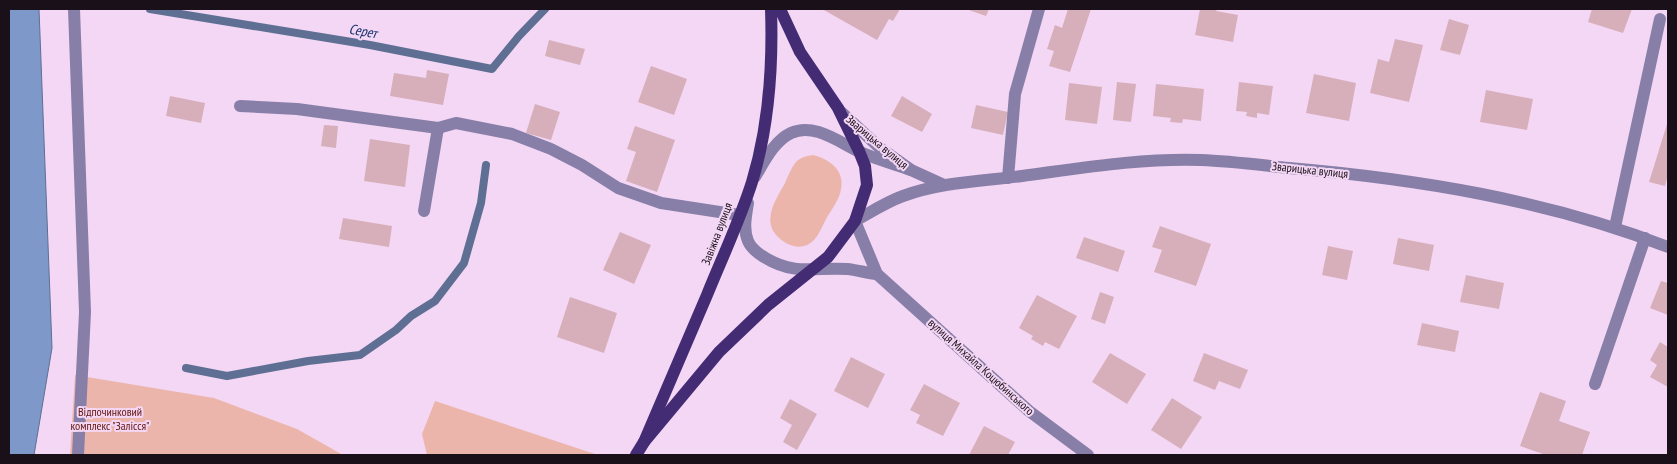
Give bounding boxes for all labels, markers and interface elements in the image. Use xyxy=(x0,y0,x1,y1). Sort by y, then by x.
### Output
water label: Серет xyxy=(348,20,381,43)
street label: Зварицька вулиця xyxy=(843,111,912,172)
street label: Зварицька вулиця xyxy=(1271,158,1349,181)
street label: Завіжна вулиця xyxy=(698,200,735,267)
street label: вулиця Михайла Коцюбинського xyxy=(925,315,1037,418)
park label: Відпочинковий комплекс "Залісся" xyxy=(70,404,150,433)

